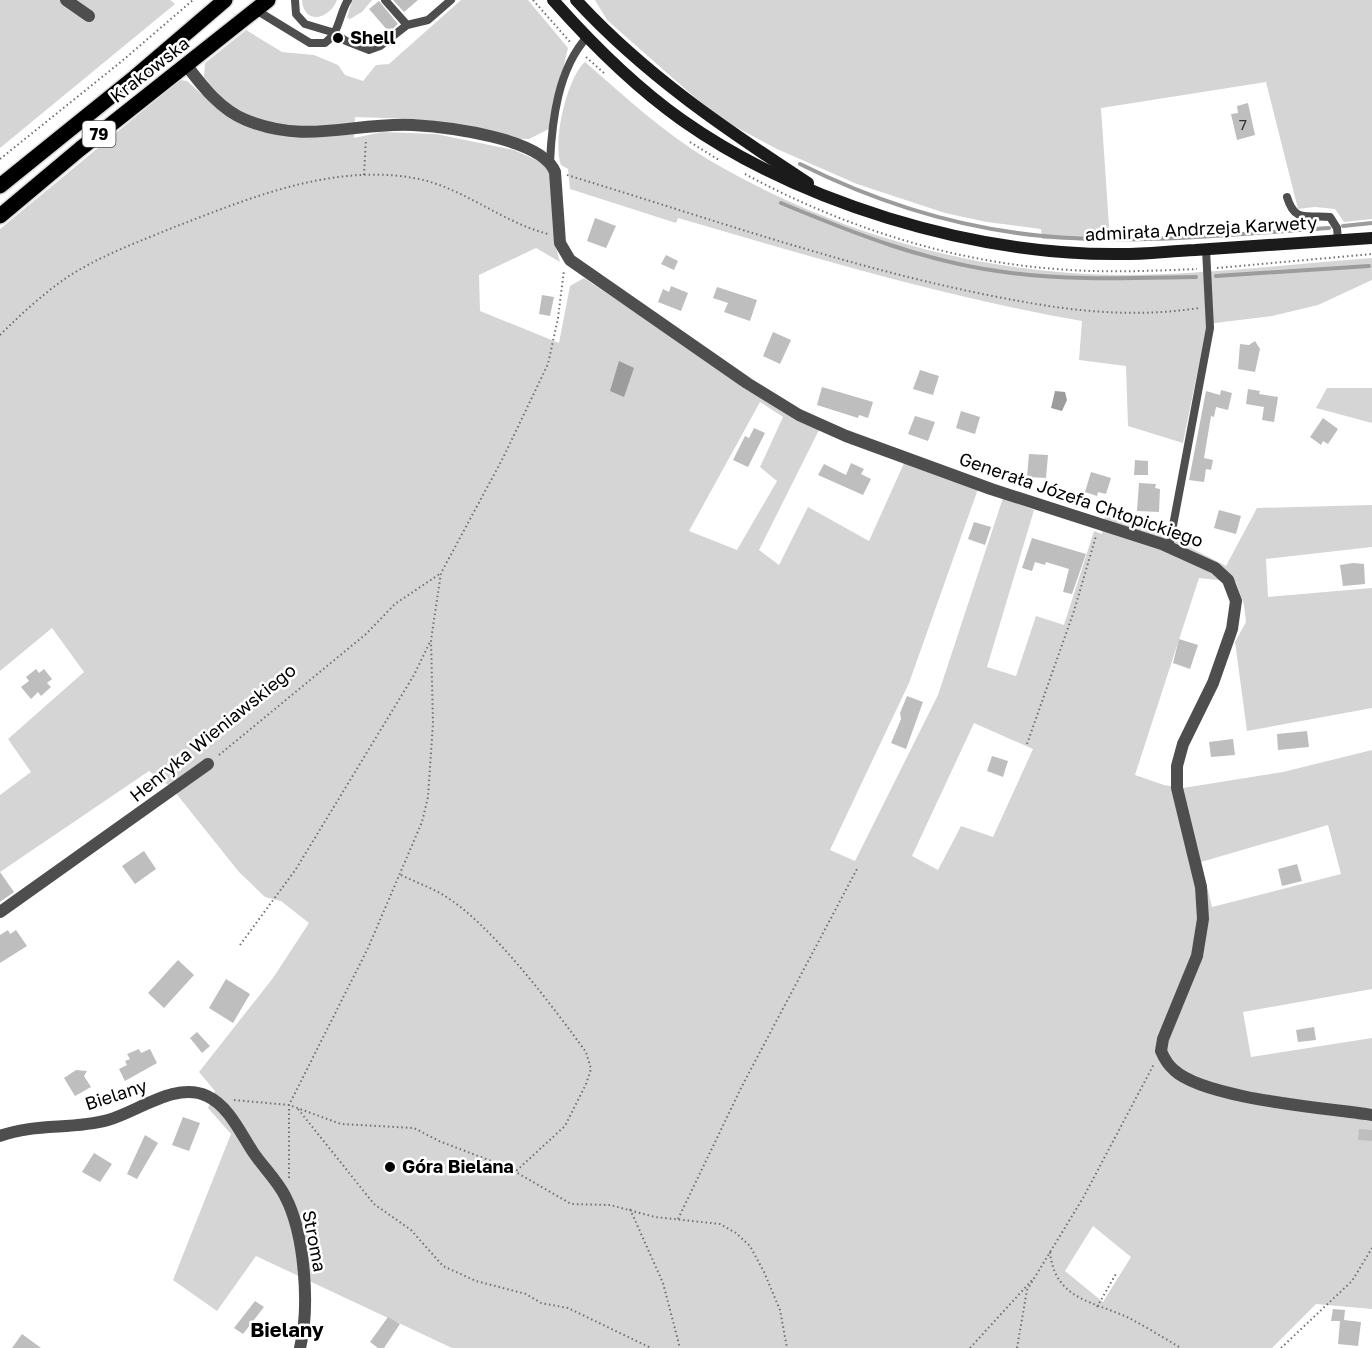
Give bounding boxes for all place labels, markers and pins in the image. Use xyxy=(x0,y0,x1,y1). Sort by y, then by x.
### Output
place label: Shell xyxy=(350,26,396,48)
marker: Shell xyxy=(331,31,345,45)
place label: Góra Bielana xyxy=(402,1155,514,1177)
marker: Góra Bielana xyxy=(383,1160,397,1174)

